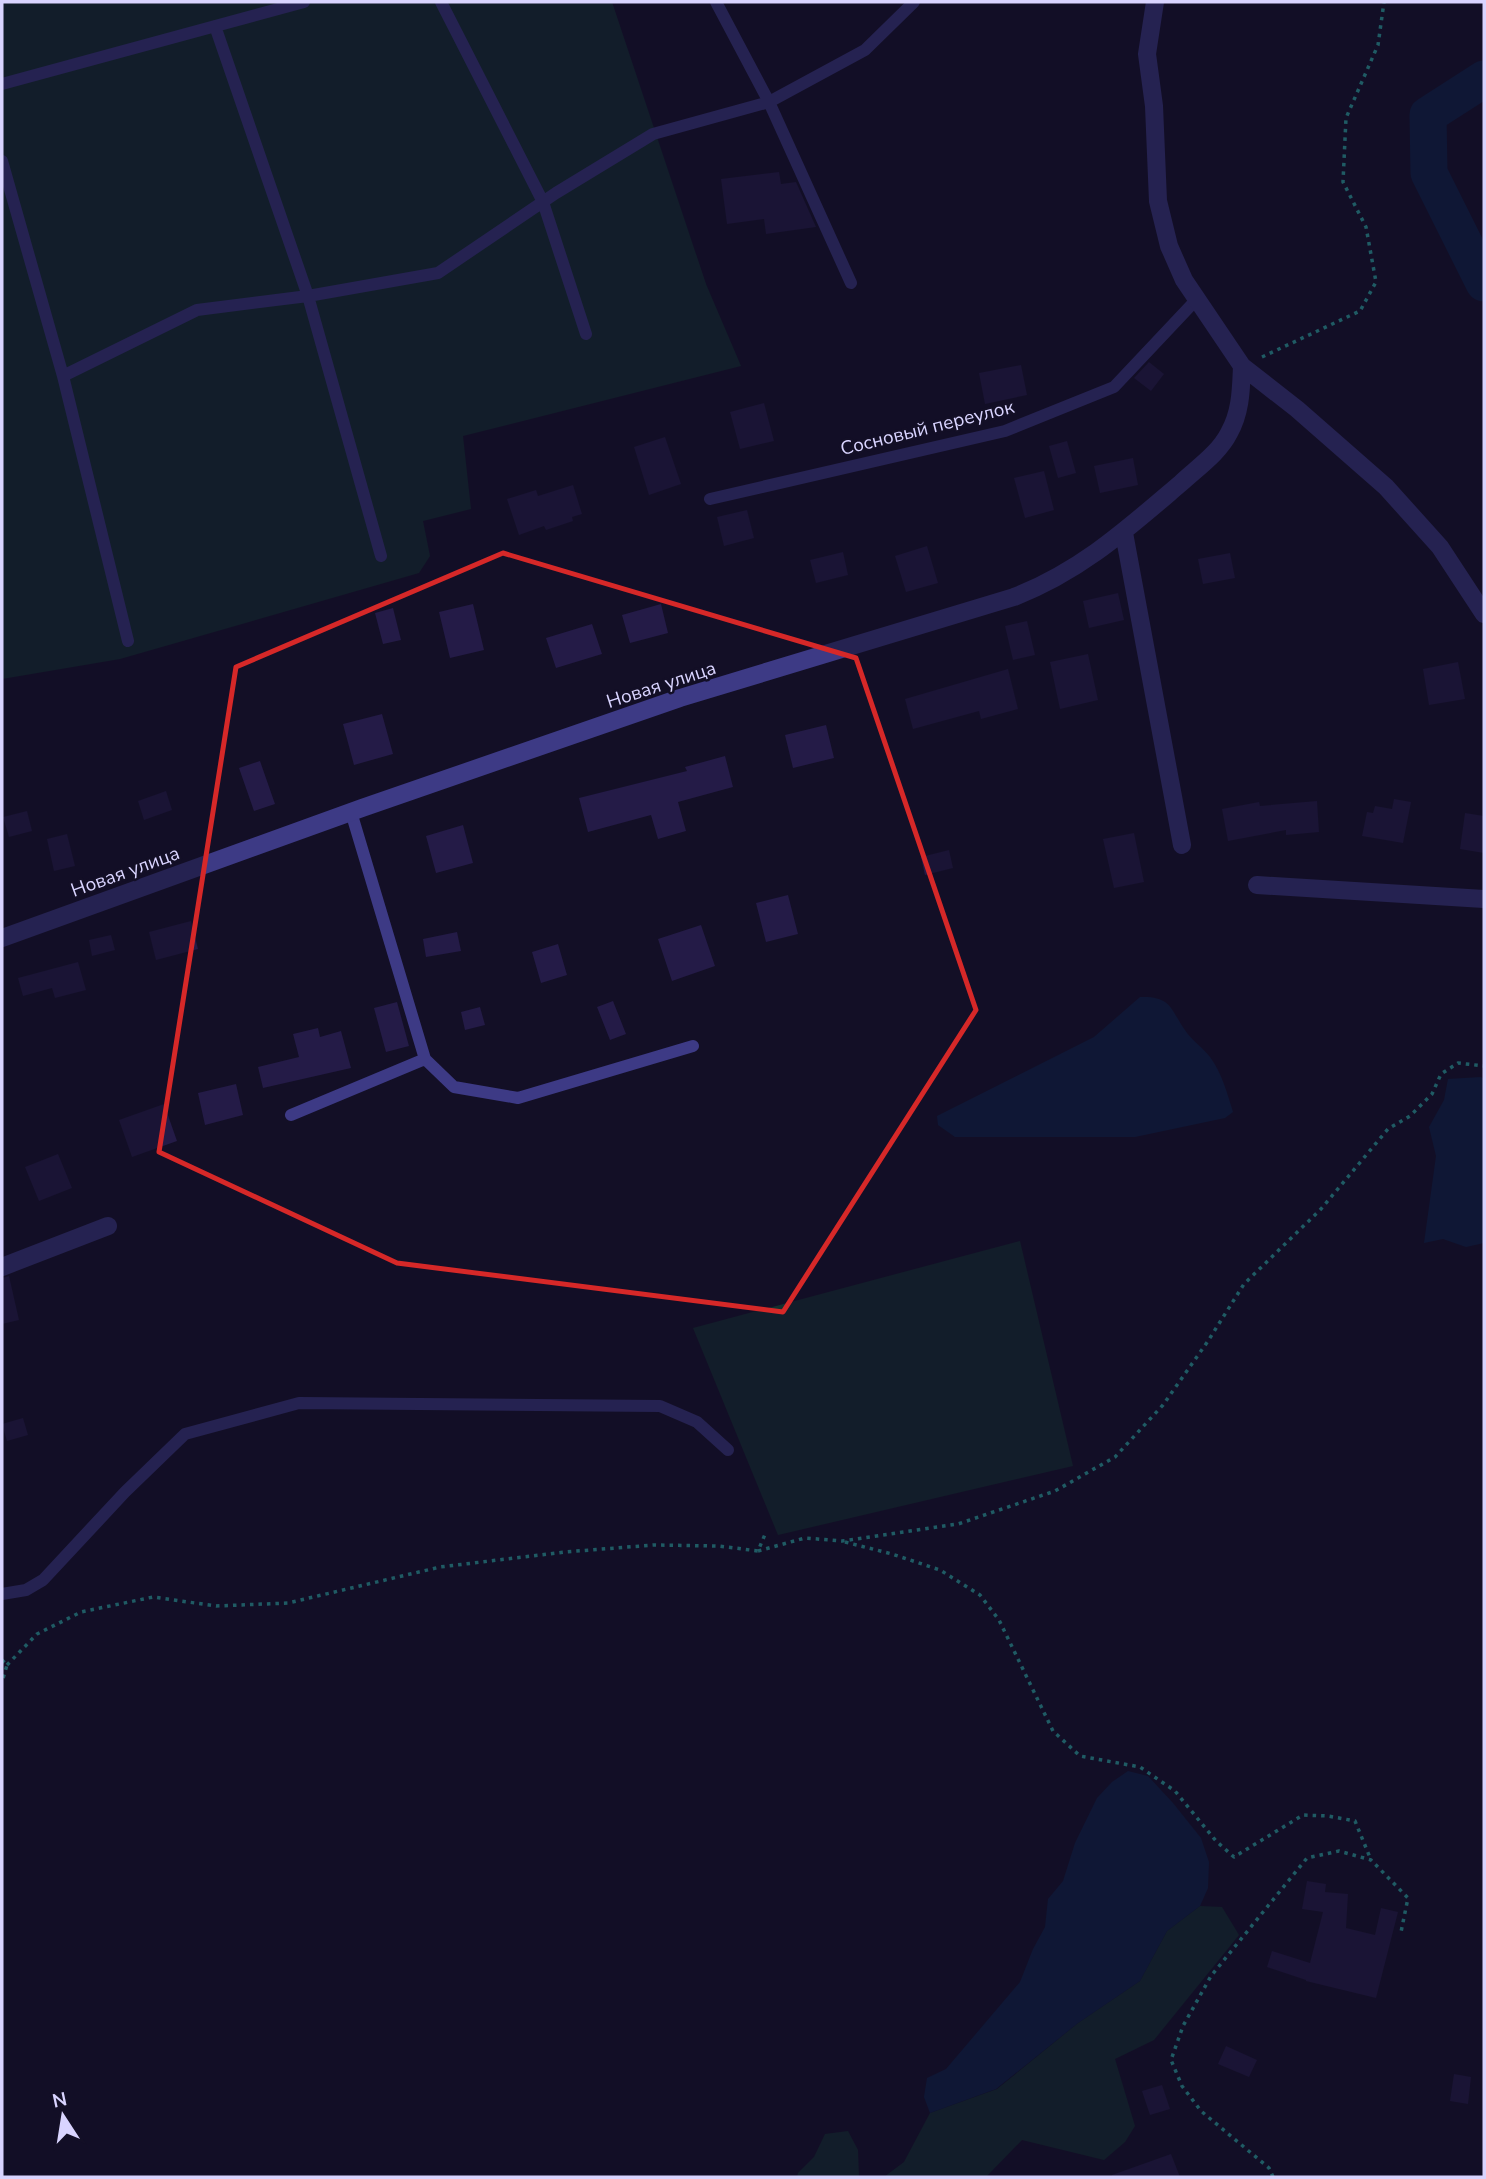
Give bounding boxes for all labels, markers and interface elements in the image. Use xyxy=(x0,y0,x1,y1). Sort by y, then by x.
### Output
street label: Сосновый переулок xyxy=(838,394,1017,462)
street label: Новая улица xyxy=(603,655,720,715)
street label: Новая улица xyxy=(67,840,183,904)
north arrow xyxy=(28,2081,98,2151)
text: N xyxy=(50,2086,69,2115)

